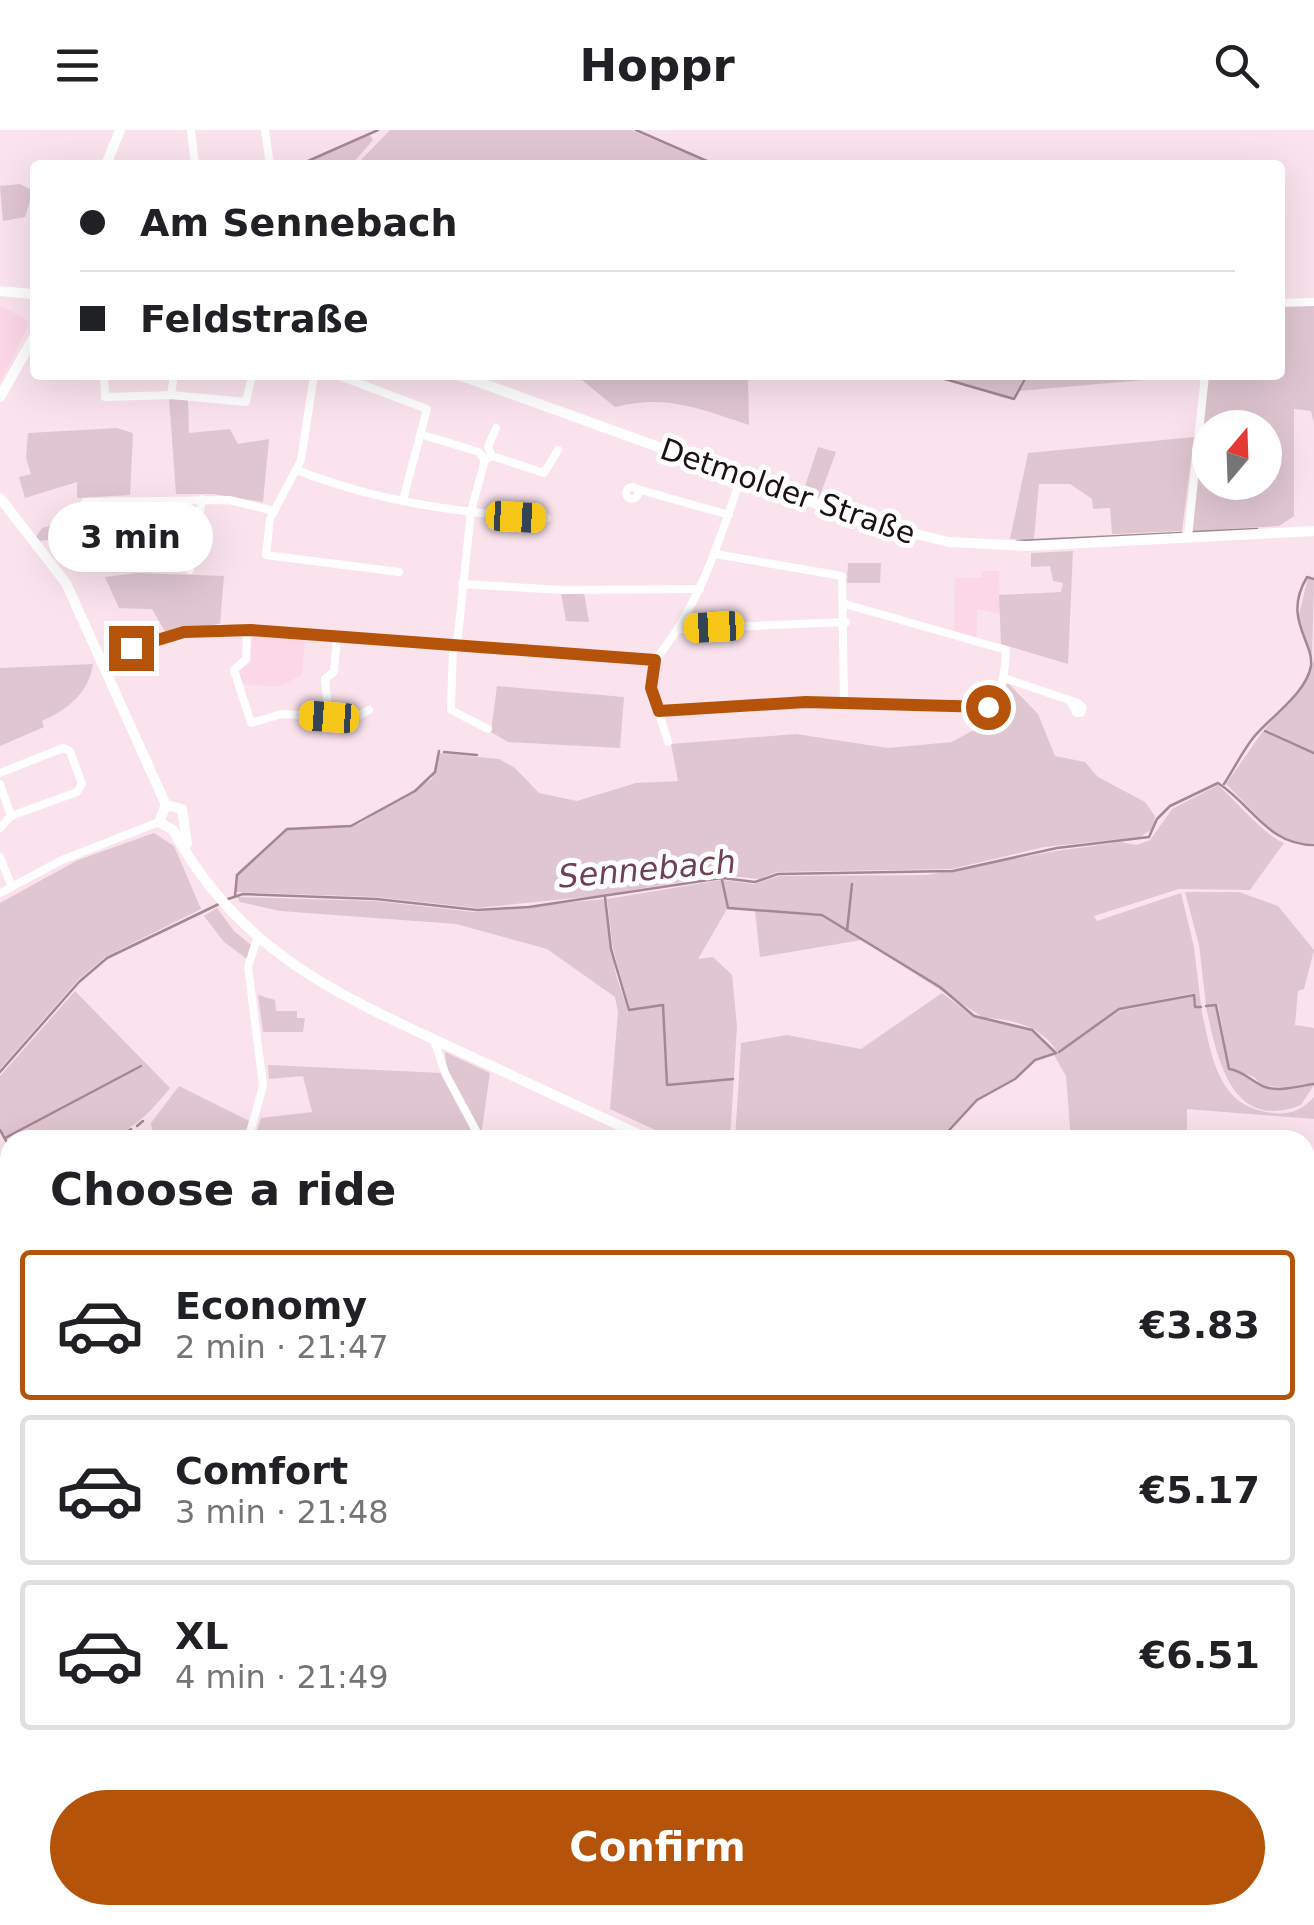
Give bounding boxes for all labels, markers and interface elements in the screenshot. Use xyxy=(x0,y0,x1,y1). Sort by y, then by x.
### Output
icon: menu xyxy=(50,38,105,93)
icon: search xyxy=(1209,38,1264,93)
text: Hoppr xyxy=(579,39,735,92)
text: Am Sennebach xyxy=(140,201,458,245)
text: Feldstraße xyxy=(140,297,369,341)
north arrow xyxy=(1192,410,1282,500)
map controls xyxy=(1192,410,1282,500)
street label: Detmolder Straße xyxy=(656,431,920,551)
car xyxy=(485,500,547,534)
callout: 3 min xyxy=(48,503,214,573)
text: 3 min xyxy=(80,518,181,556)
car xyxy=(683,610,745,644)
route end xyxy=(109,626,154,671)
route start xyxy=(966,685,1011,730)
car xyxy=(298,700,360,734)
water label: Sennebach xyxy=(557,842,737,896)
text: Choose a ride xyxy=(50,1163,396,1216)
icon: car xyxy=(55,1280,145,1370)
text: Economy xyxy=(175,1284,367,1328)
text: €3.83 xyxy=(1140,1303,1260,1347)
text: 2 min · 21:47 xyxy=(175,1328,389,1366)
icon: car xyxy=(55,1445,145,1535)
text: Comfort xyxy=(175,1449,348,1493)
text: €5.17 xyxy=(1140,1468,1260,1512)
text: 3 min · 21:48 xyxy=(175,1493,389,1531)
icon: car xyxy=(55,1610,145,1700)
text: XL xyxy=(175,1614,229,1658)
text: €6.51 xyxy=(1140,1633,1260,1677)
text: 4 min · 21:49 xyxy=(175,1658,389,1696)
button: Confirm xyxy=(50,1790,1265,1905)

